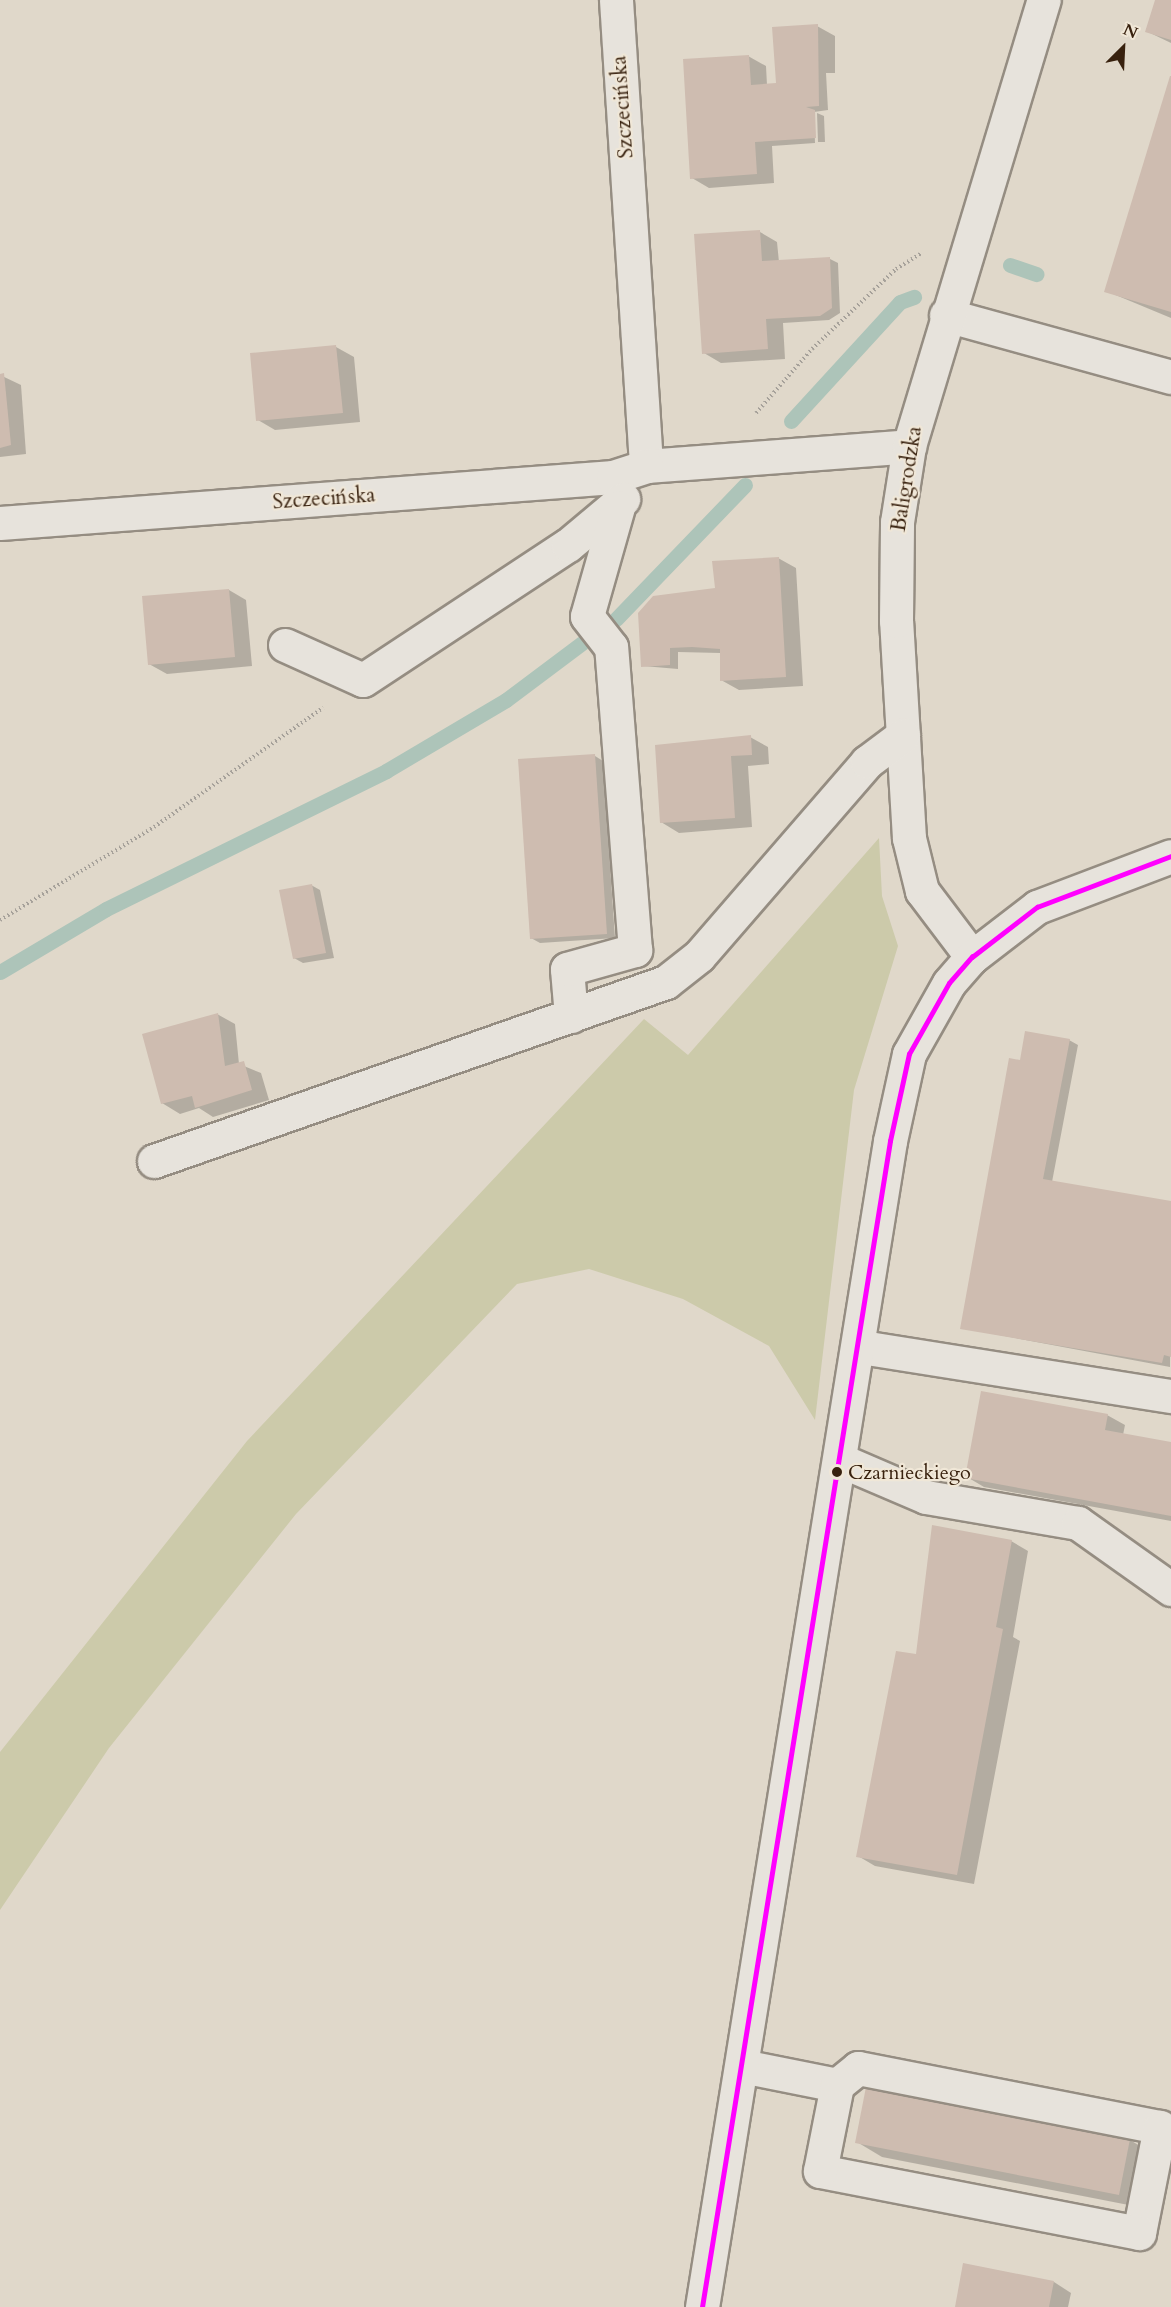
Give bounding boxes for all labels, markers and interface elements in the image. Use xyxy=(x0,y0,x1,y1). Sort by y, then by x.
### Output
north arrow xyxy=(1093,18,1153,78)
text: N xyxy=(1119,19,1141,44)
street label: Szczecińska xyxy=(607,55,639,159)
street label: Baligrodzka xyxy=(886,425,928,533)
street label: Szczecińska xyxy=(272,483,376,515)
place label: Czarnieckiego xyxy=(848,1460,971,1484)
marker: Czarnieckiego xyxy=(831,1466,843,1478)

